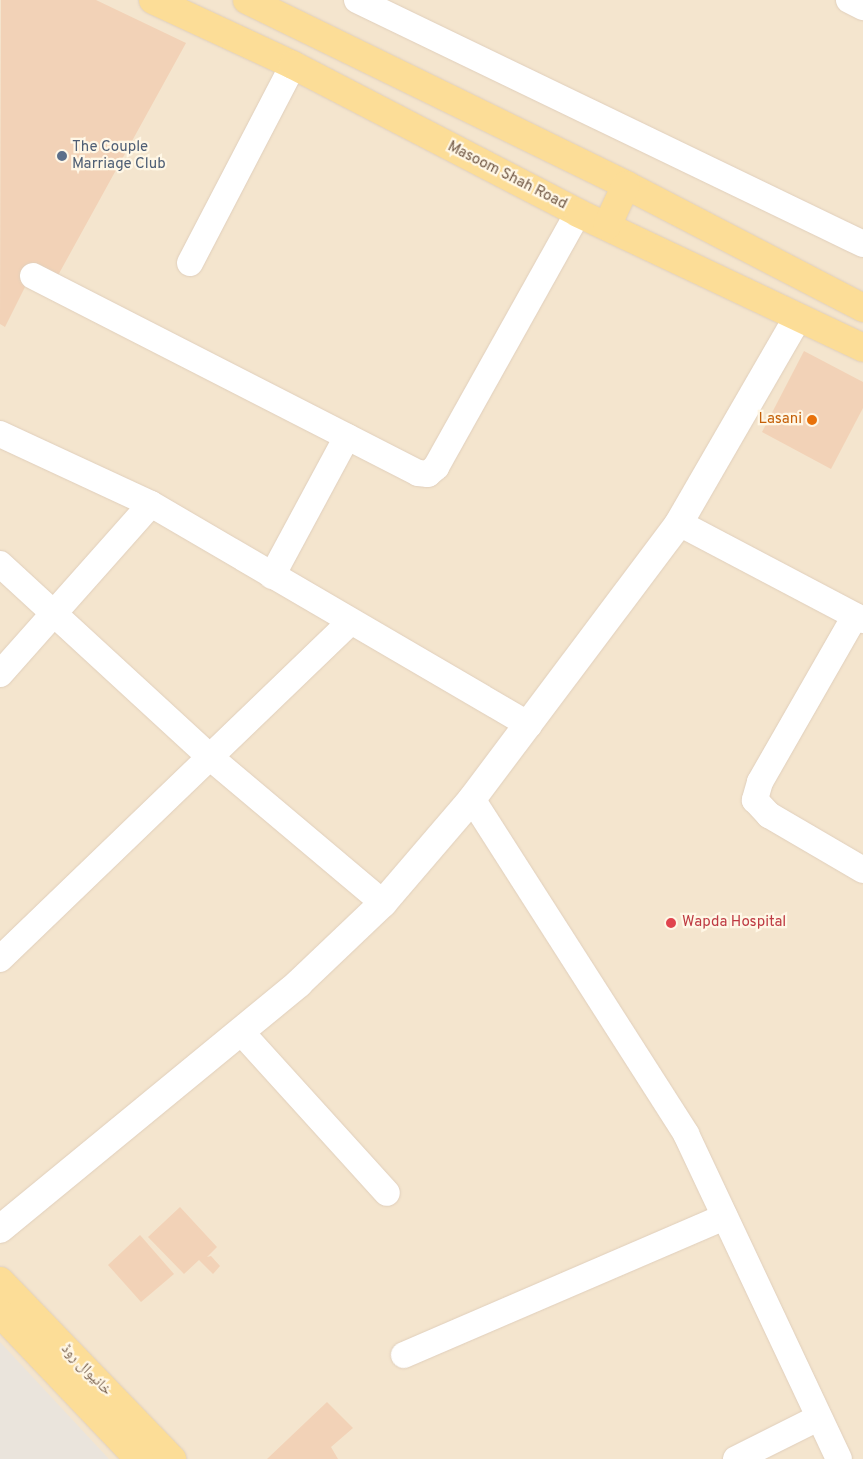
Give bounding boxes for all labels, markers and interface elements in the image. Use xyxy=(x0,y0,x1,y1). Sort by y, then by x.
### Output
place label: The Couple Marriage Club xyxy=(72,138,166,173)
street label: Masoom Shah Road xyxy=(444,138,570,214)
marker: The Couple Marriage Club xyxy=(56,150,68,162)
place label: Lasani xyxy=(759,411,802,429)
marker: Lasani xyxy=(806,414,818,426)
place label: Wapda Hospital xyxy=(682,914,786,932)
marker: Wapda Hospital xyxy=(664,916,678,930)
street label: خانیوال روڈ xyxy=(57,1340,115,1400)

